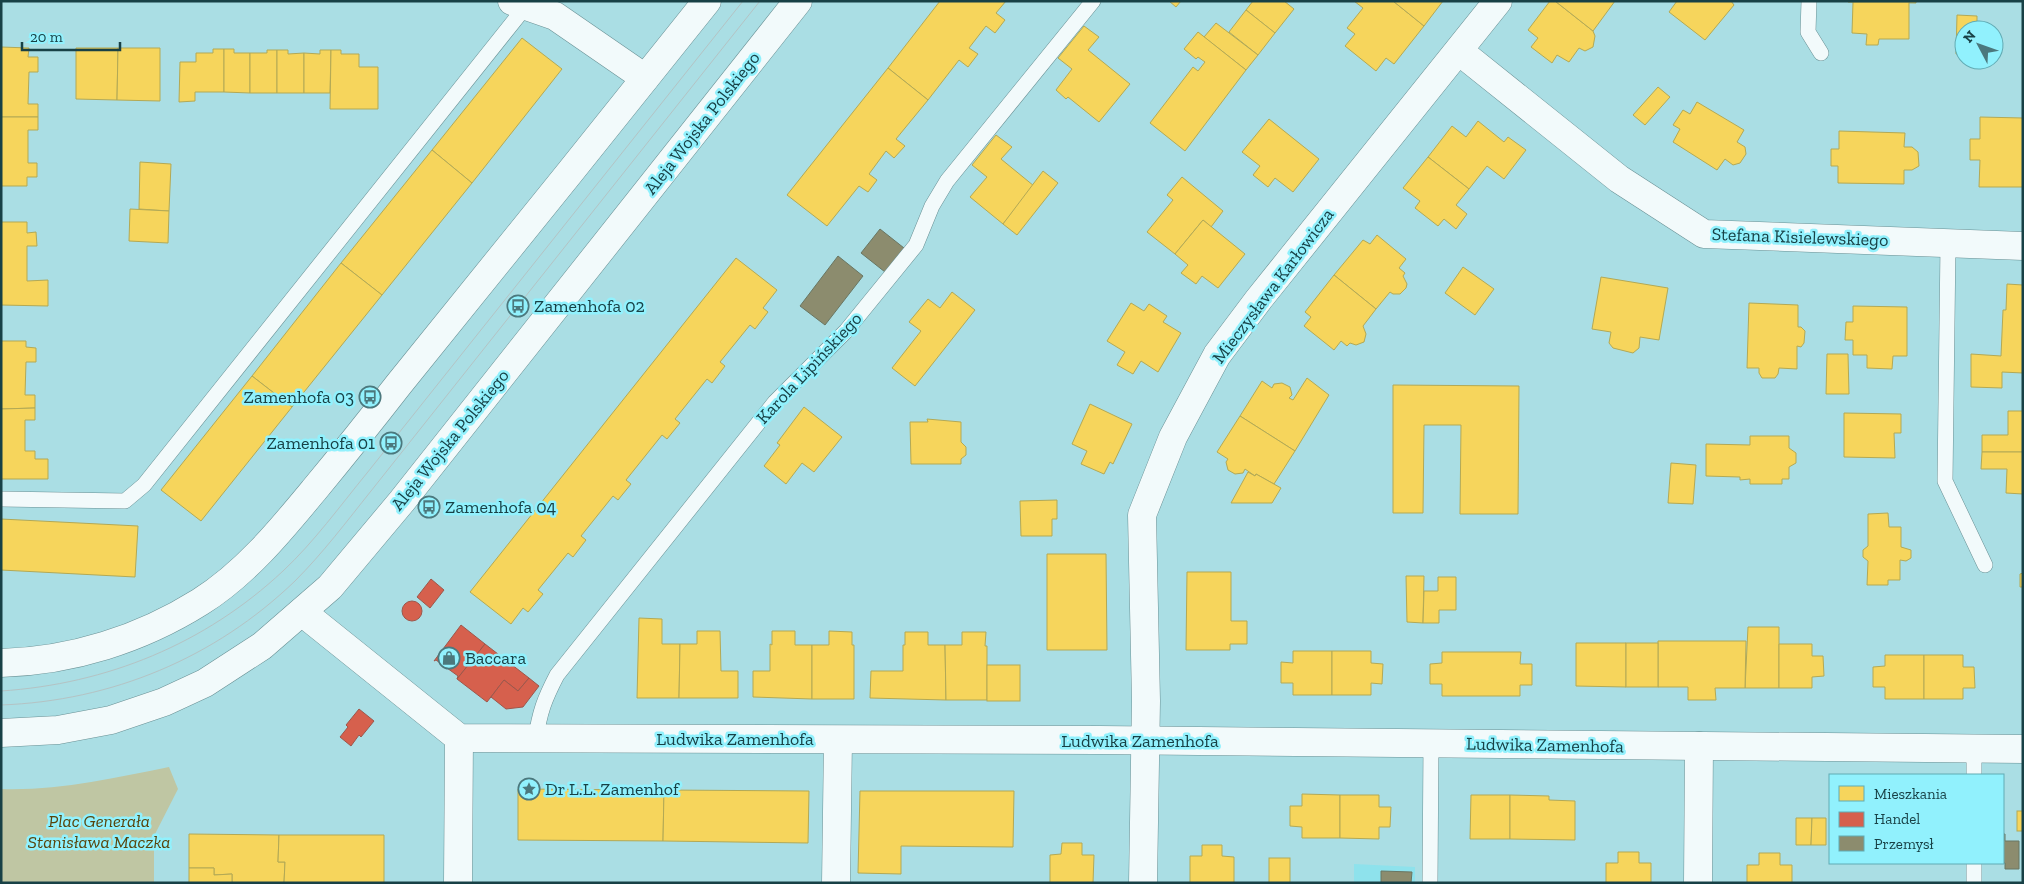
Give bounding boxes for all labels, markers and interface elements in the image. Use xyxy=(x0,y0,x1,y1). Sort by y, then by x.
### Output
scale bar xyxy=(22,20,120,52)
north arrow xyxy=(1954,20,2004,70)
text: N xyxy=(1960,27,1980,46)
text: 20 m xyxy=(30,28,63,46)
street label: Aleja Wojska Polskiego xyxy=(639,47,765,199)
street label: Mieczysława Karłowicza xyxy=(1207,204,1339,368)
street label: Stefana Kisielewskiego xyxy=(1711,223,1889,251)
bus stop icon: Zamenhofa 02 xyxy=(506,294,530,318)
place label: Zamenhofa 02 xyxy=(534,295,645,317)
street label: Karola Lipińskiego xyxy=(752,308,866,428)
street label: Aleja Wojska Polskiego xyxy=(386,365,514,515)
bus stop icon: Zamenhofa 03 xyxy=(358,385,382,409)
place label: Zamenhofa 03 xyxy=(244,386,354,408)
bus stop icon: Zamenhofa 01 xyxy=(379,431,403,455)
place label: Zamenhofa 01 xyxy=(266,432,375,454)
bus stop icon: Zamenhofa 04 xyxy=(417,495,441,519)
place label: Zamenhofa 04 xyxy=(445,496,557,518)
shop icon: Baccara xyxy=(437,646,461,670)
place label: Baccara xyxy=(465,647,526,669)
street label: Ludwika Zamenhofa xyxy=(656,728,814,750)
street label: Ludwika Zamenhofa xyxy=(1061,730,1219,752)
street label: Ludwika Zamenhofa xyxy=(1466,733,1624,757)
legend xyxy=(1829,774,2004,864)
place icon: Dr L.L. Zamenhof xyxy=(517,777,541,801)
place label: Dr L.L. Zamenhof xyxy=(545,778,680,800)
text: Mieszkania xyxy=(1874,785,1947,803)
park label: Plac Generała Stanisława Maczka xyxy=(28,810,170,853)
text: Handel xyxy=(1874,810,1920,828)
text: Przemysł xyxy=(1874,835,1934,853)

